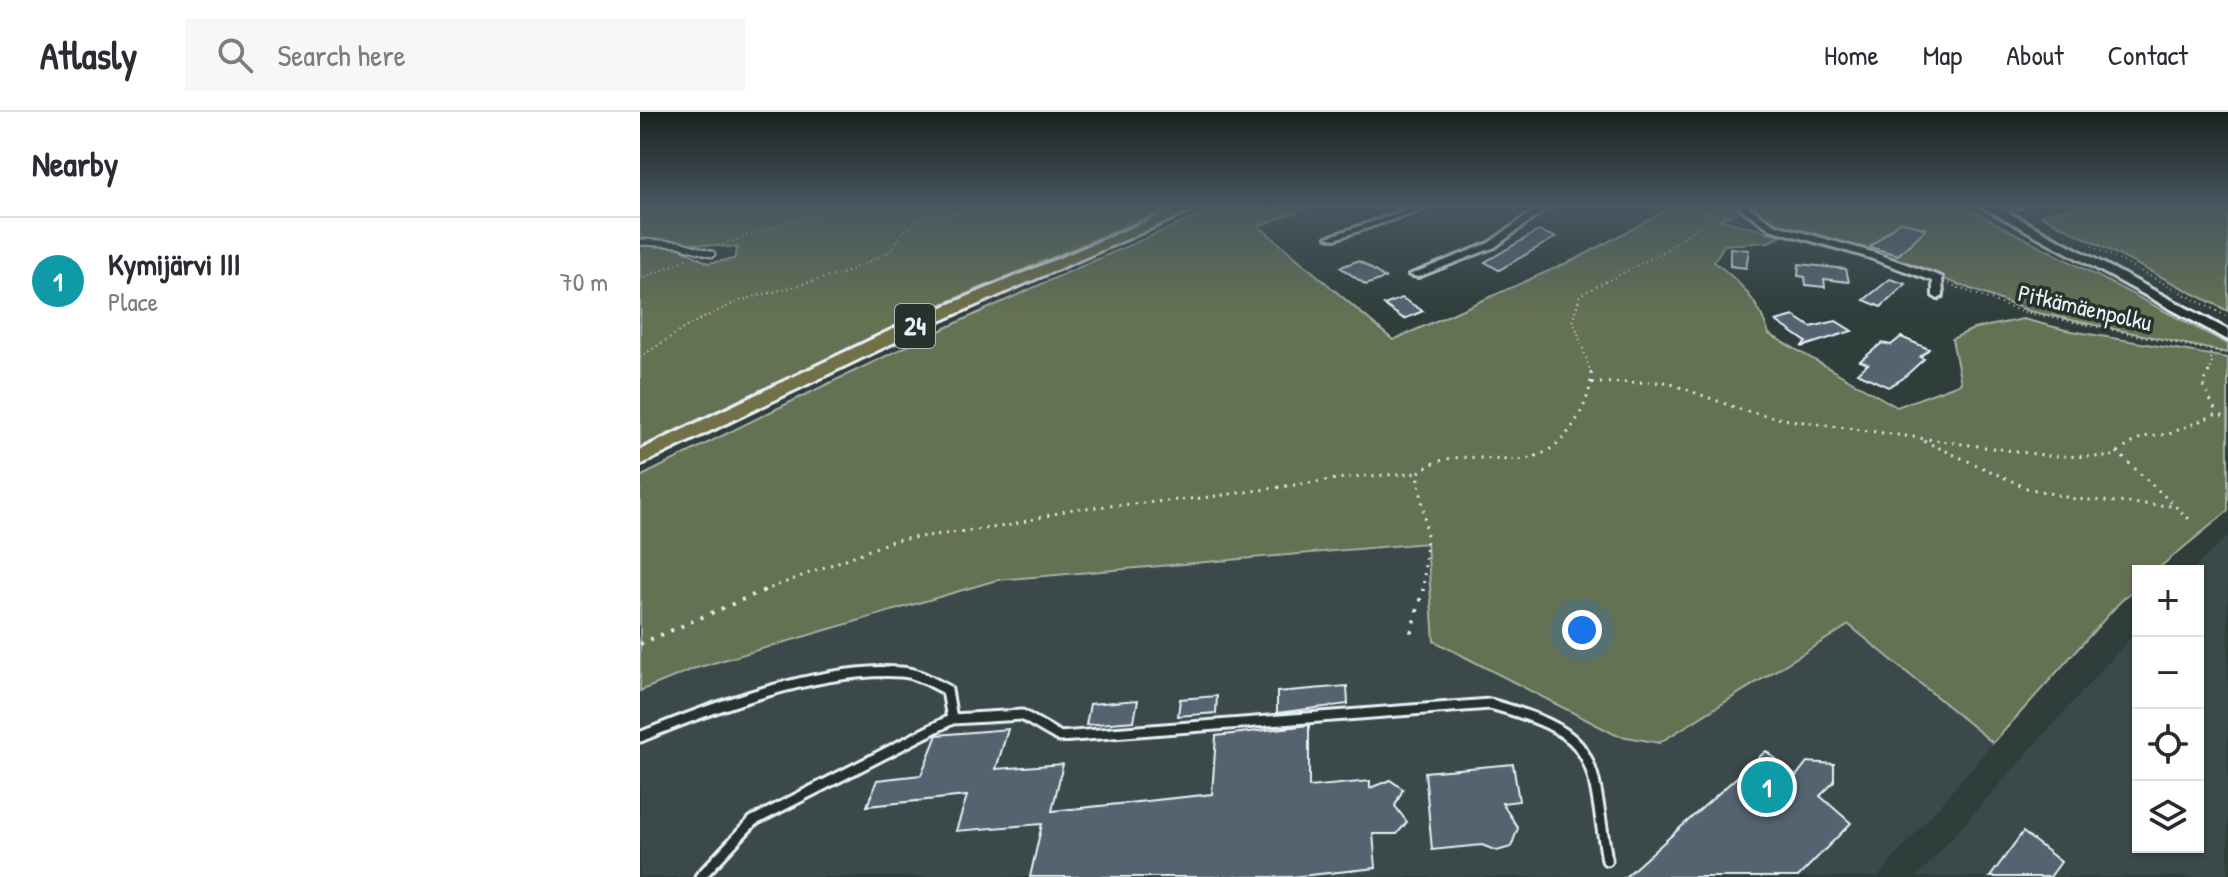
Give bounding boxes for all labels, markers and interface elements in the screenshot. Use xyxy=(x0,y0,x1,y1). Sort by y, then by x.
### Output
search box xyxy=(185,19,745,91)
text: Atlasly xyxy=(40,29,137,81)
icon: search xyxy=(213,33,257,77)
text: Search here xyxy=(277,35,406,75)
text: Home xyxy=(1824,36,1879,74)
text: Map xyxy=(1923,36,1962,74)
text: About xyxy=(2006,36,2064,74)
text: Contact xyxy=(2108,36,2188,74)
text: Nearby xyxy=(32,141,118,187)
text: Kymijärvi III xyxy=(108,244,241,284)
text: 1 xyxy=(53,264,63,299)
text: 70 m xyxy=(560,264,608,299)
street label: Pitkämäenpolku xyxy=(2015,276,2156,338)
text: Place xyxy=(108,284,158,319)
road number: 24 xyxy=(895,304,935,348)
map controls xyxy=(2132,565,2204,853)
button: + xyxy=(2132,565,2204,637)
your location xyxy=(1562,610,1602,650)
button: − xyxy=(2132,637,2204,709)
button: locate xyxy=(2132,709,2204,781)
pin: 1 xyxy=(1741,757,1793,817)
button: layers xyxy=(2132,781,2204,853)

